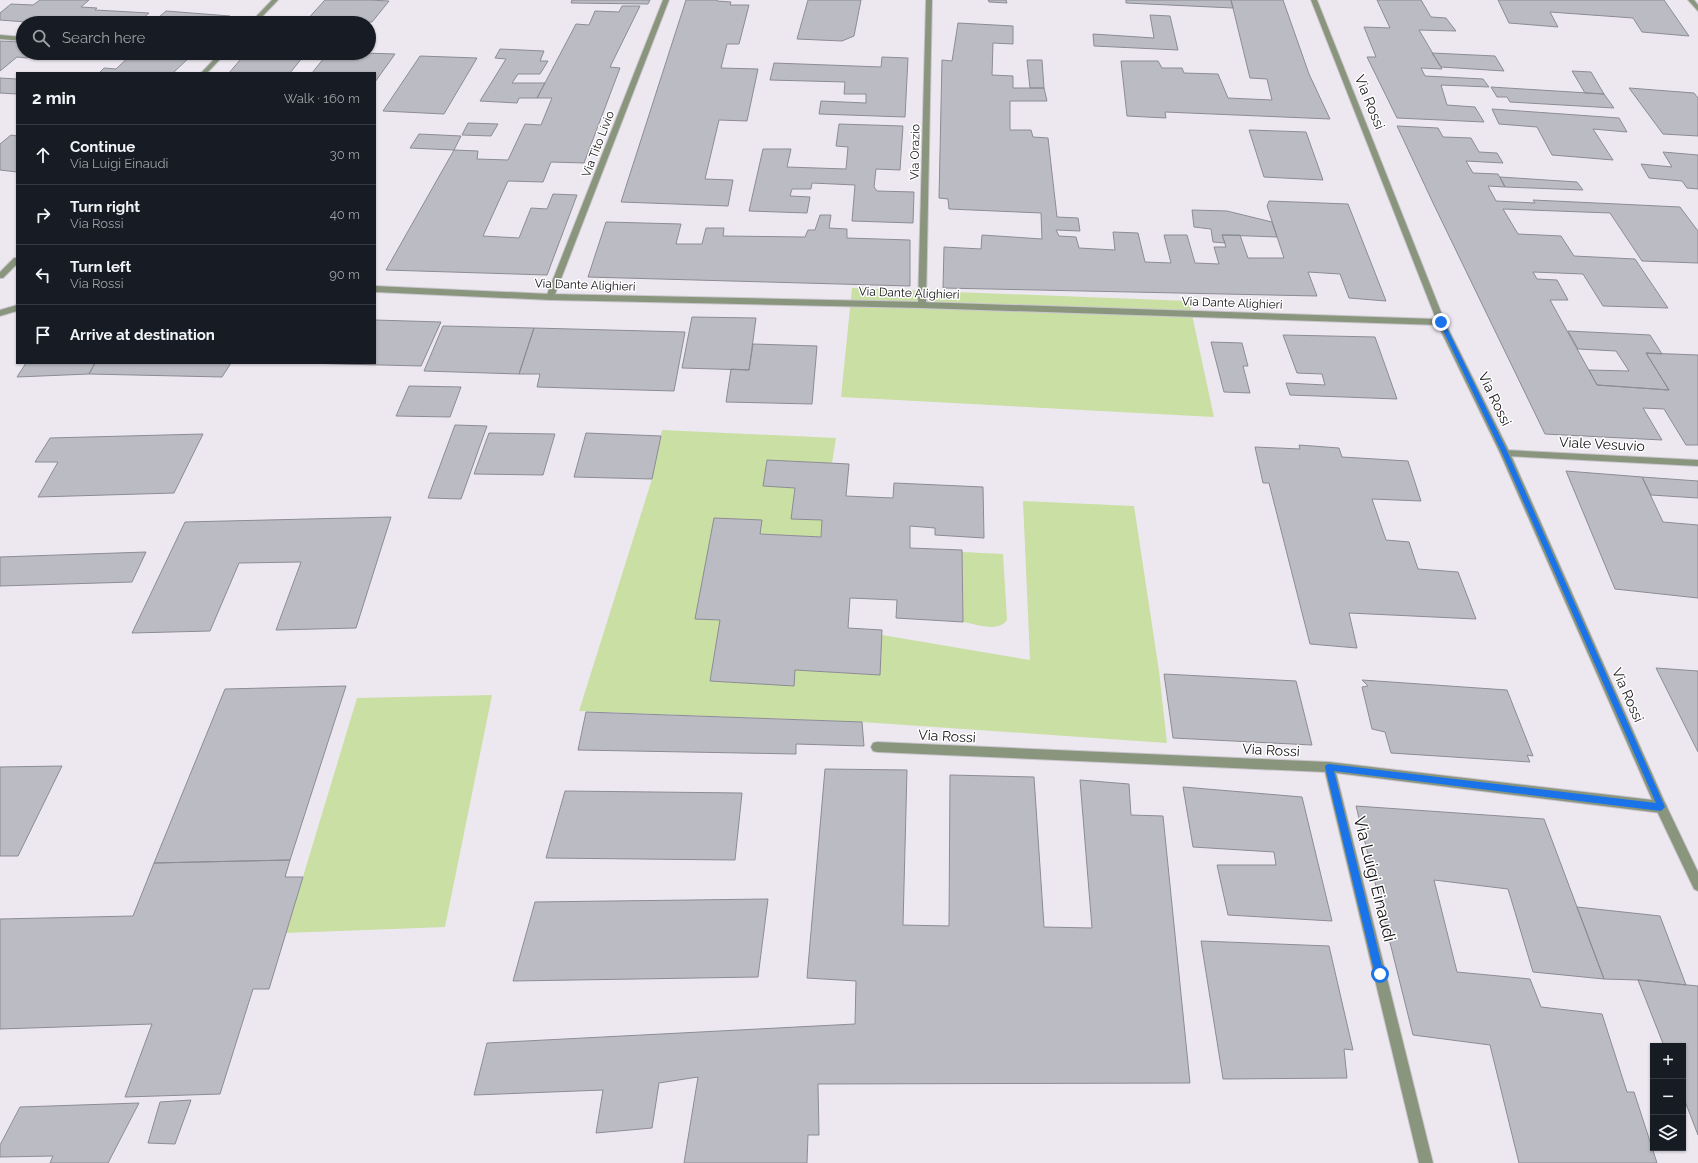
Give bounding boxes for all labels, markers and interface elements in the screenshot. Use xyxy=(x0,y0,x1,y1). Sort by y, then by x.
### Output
search box xyxy=(16,16,376,60)
icon: search xyxy=(30,27,52,49)
text: Search here xyxy=(62,29,145,47)
street label: Via Rossi xyxy=(1352,72,1388,132)
text: 2 min xyxy=(32,88,76,108)
text: Walk · 160 m xyxy=(284,91,360,106)
street label: Via Tito Livio xyxy=(579,109,617,179)
street label: Via Orazio xyxy=(908,124,922,180)
text: Continue xyxy=(70,138,135,156)
icon: ahead xyxy=(32,144,54,166)
text: 30 m xyxy=(330,147,360,162)
text: Via Luigi Einaudi xyxy=(70,156,168,171)
text: Turn right xyxy=(70,198,140,216)
icon: right xyxy=(32,204,54,226)
text: 40 m xyxy=(330,207,360,222)
text: Via Rossi xyxy=(70,216,123,231)
text: Turn left xyxy=(70,258,131,276)
icon: left xyxy=(32,264,54,286)
text: 90 m xyxy=(329,267,360,282)
text: Via Rossi xyxy=(70,276,123,291)
street label: Via Dante Alighieri xyxy=(534,276,636,294)
street label: Via Dante Alighieri xyxy=(858,284,960,302)
street label: Via Dante Alighieri xyxy=(1181,294,1283,312)
route end xyxy=(1432,313,1450,331)
icon: arrive xyxy=(32,324,54,346)
text: Arrive at destination xyxy=(70,326,215,344)
street label: Via Rossi xyxy=(1475,370,1515,428)
street label: Viale Vesuvio xyxy=(1559,434,1645,454)
street label: Via Rossi xyxy=(1609,665,1647,725)
street label: Via Rossi xyxy=(918,727,976,745)
street label: Via Rossi xyxy=(1242,741,1300,759)
street label: Via Luigi Einaudi xyxy=(1350,814,1400,944)
route start xyxy=(1371,965,1389,983)
map controls xyxy=(1650,1043,1686,1151)
button: + xyxy=(1650,1043,1686,1079)
button: − xyxy=(1650,1079,1686,1115)
button: layers xyxy=(1650,1115,1686,1151)

